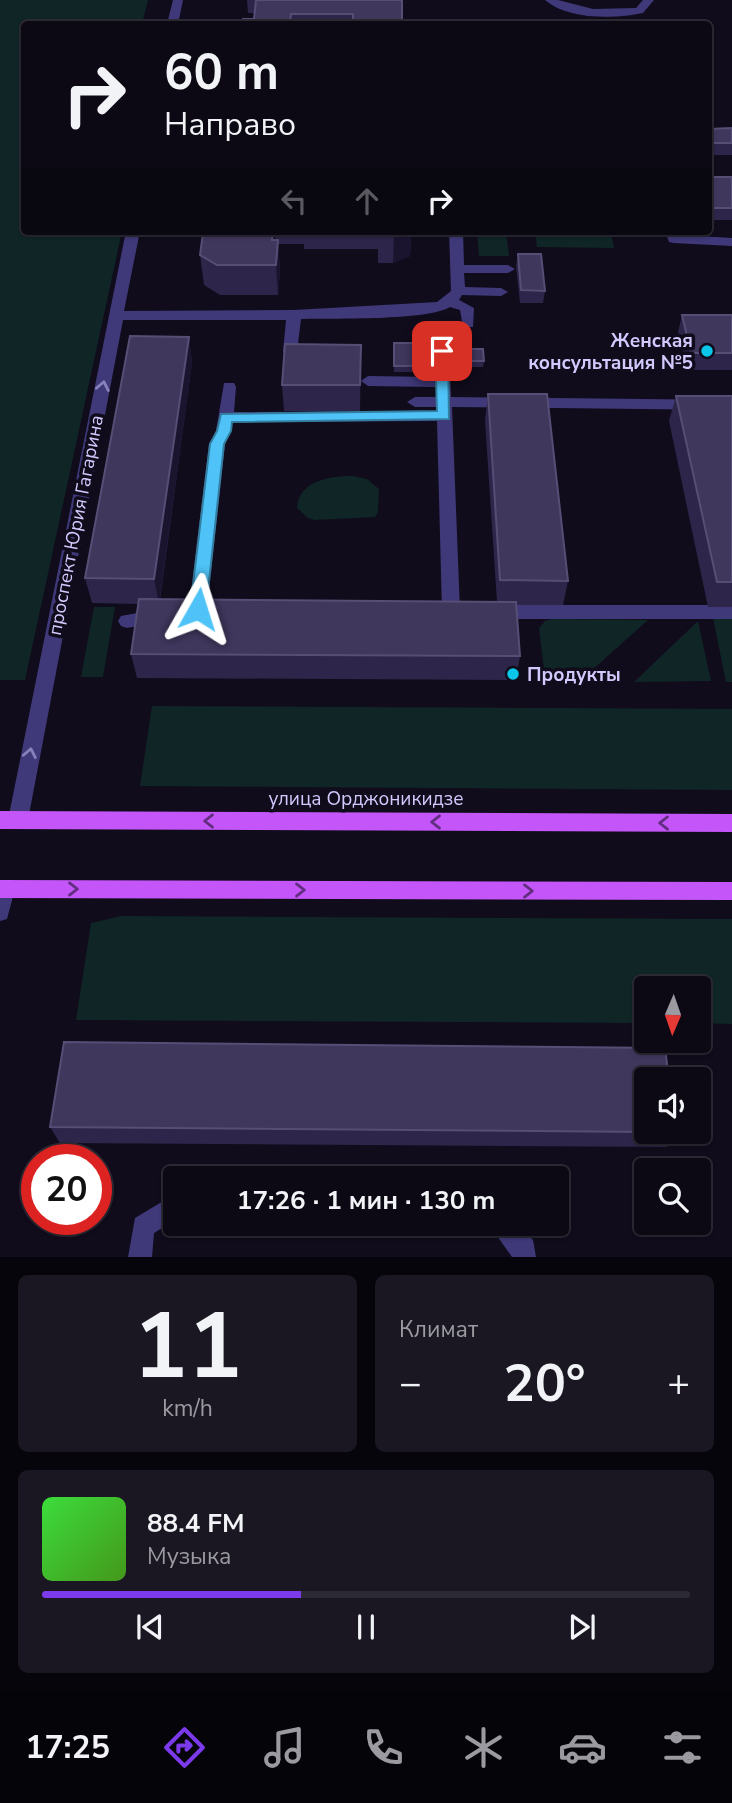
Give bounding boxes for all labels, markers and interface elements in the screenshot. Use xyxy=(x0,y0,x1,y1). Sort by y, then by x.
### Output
text: 60 m xyxy=(164,39,279,106)
icon: right xyxy=(49,49,140,140)
text: Направо xyxy=(164,103,296,146)
icon: left xyxy=(275,182,313,220)
icon: ahead xyxy=(348,182,386,220)
icon: right xyxy=(421,182,459,220)
pin xyxy=(412,321,472,381)
place label: Женская консультация №5 xyxy=(528,328,693,376)
icon: arrive xyxy=(423,332,461,370)
marker: Женская консультация №5 xyxy=(699,343,715,359)
one-way arrow xyxy=(95,380,110,391)
street label: проспект Юрия Гагарина xyxy=(42,413,110,637)
position arrow xyxy=(161,572,235,646)
place label: Продукты xyxy=(527,662,621,688)
marker: Продукты xyxy=(505,666,521,682)
one-way arrow xyxy=(22,747,37,759)
street label: улица Орджоникидзе xyxy=(269,786,463,812)
one-way arrow xyxy=(203,813,214,828)
one-way arrow xyxy=(431,814,442,829)
one-way arrow xyxy=(658,815,669,830)
one-way arrow xyxy=(68,881,79,897)
one-way arrow xyxy=(296,882,306,898)
one-way arrow xyxy=(523,883,534,899)
north arrow xyxy=(634,976,710,1054)
map controls xyxy=(634,976,711,1235)
button: sound xyxy=(634,1067,711,1144)
speed limit sign: 20 xyxy=(21,1144,112,1235)
button: search xyxy=(634,1158,711,1235)
text: 17:26 · 1 мин · 130 m xyxy=(237,1183,495,1218)
text: 11 xyxy=(133,1285,242,1409)
text: Климат xyxy=(399,1314,478,1345)
text: 20° xyxy=(503,1348,586,1419)
text: − xyxy=(399,1358,422,1409)
text: + xyxy=(667,1358,690,1409)
text: km/h xyxy=(162,1393,213,1424)
text: 88.4 FM xyxy=(147,1506,244,1541)
text: Музыка xyxy=(147,1541,231,1572)
icon: previous xyxy=(131,1608,169,1646)
icon: pause xyxy=(347,1608,385,1646)
icon: next xyxy=(563,1608,601,1646)
icon: directions xyxy=(160,1723,209,1772)
icon: music xyxy=(260,1723,309,1772)
icon: phone xyxy=(359,1723,408,1772)
icon: climate xyxy=(459,1723,508,1772)
icon: car xyxy=(558,1723,607,1772)
icon: filters xyxy=(658,1723,707,1772)
text: 17:25 xyxy=(25,1726,110,1769)

